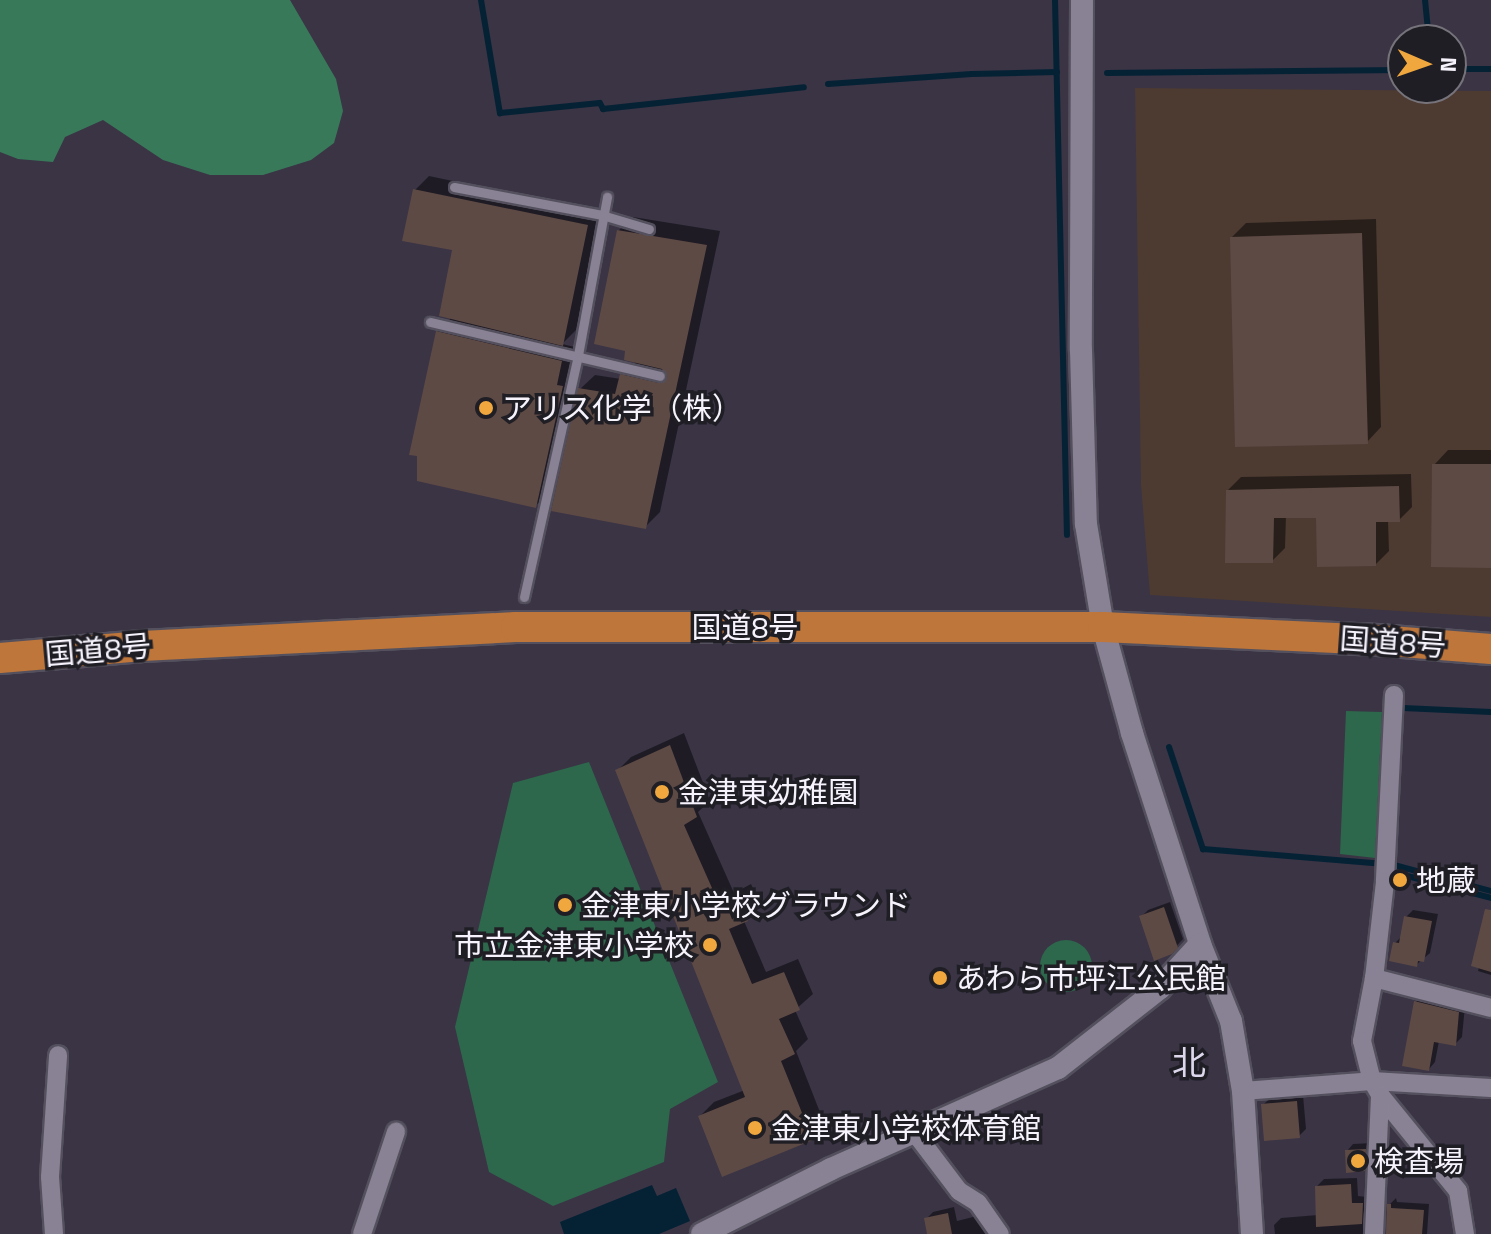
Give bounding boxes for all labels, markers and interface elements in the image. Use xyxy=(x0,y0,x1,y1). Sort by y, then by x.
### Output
north arrow xyxy=(1387,24,1467,104)
text: N xyxy=(1432,57,1466,73)
place label: アリス化学（株） xyxy=(502,390,742,426)
marker: アリス化学（株） xyxy=(477,399,495,417)
street label: 国道8号 xyxy=(692,609,798,645)
street label: 国道8号 xyxy=(1338,620,1448,664)
street label: 国道8号 xyxy=(43,627,153,673)
place label: 金津東幼稚園 xyxy=(678,774,858,810)
marker: 金津東幼稚園 xyxy=(653,783,671,801)
place label: 地蔵 xyxy=(1416,862,1476,898)
marker: 地蔵 xyxy=(1391,871,1409,889)
place label: 金津東小学校グラウンド xyxy=(581,887,911,923)
marker: 金津東小学校グラウンド xyxy=(556,896,574,914)
place label: 市立金津東小学校 xyxy=(454,927,694,963)
marker: 市立金津東小学校 xyxy=(701,936,719,954)
place label: あわら市坪江公民館 xyxy=(956,960,1226,996)
marker: あわら市坪江公民館 xyxy=(931,969,949,987)
district label: 北 xyxy=(1172,1043,1206,1083)
place label: 金津東小学校体育館 xyxy=(771,1110,1041,1146)
marker: 金津東小学校体育館 xyxy=(746,1119,764,1137)
place label: 検査場 xyxy=(1374,1143,1464,1179)
marker: 検査場 xyxy=(1349,1152,1367,1170)

